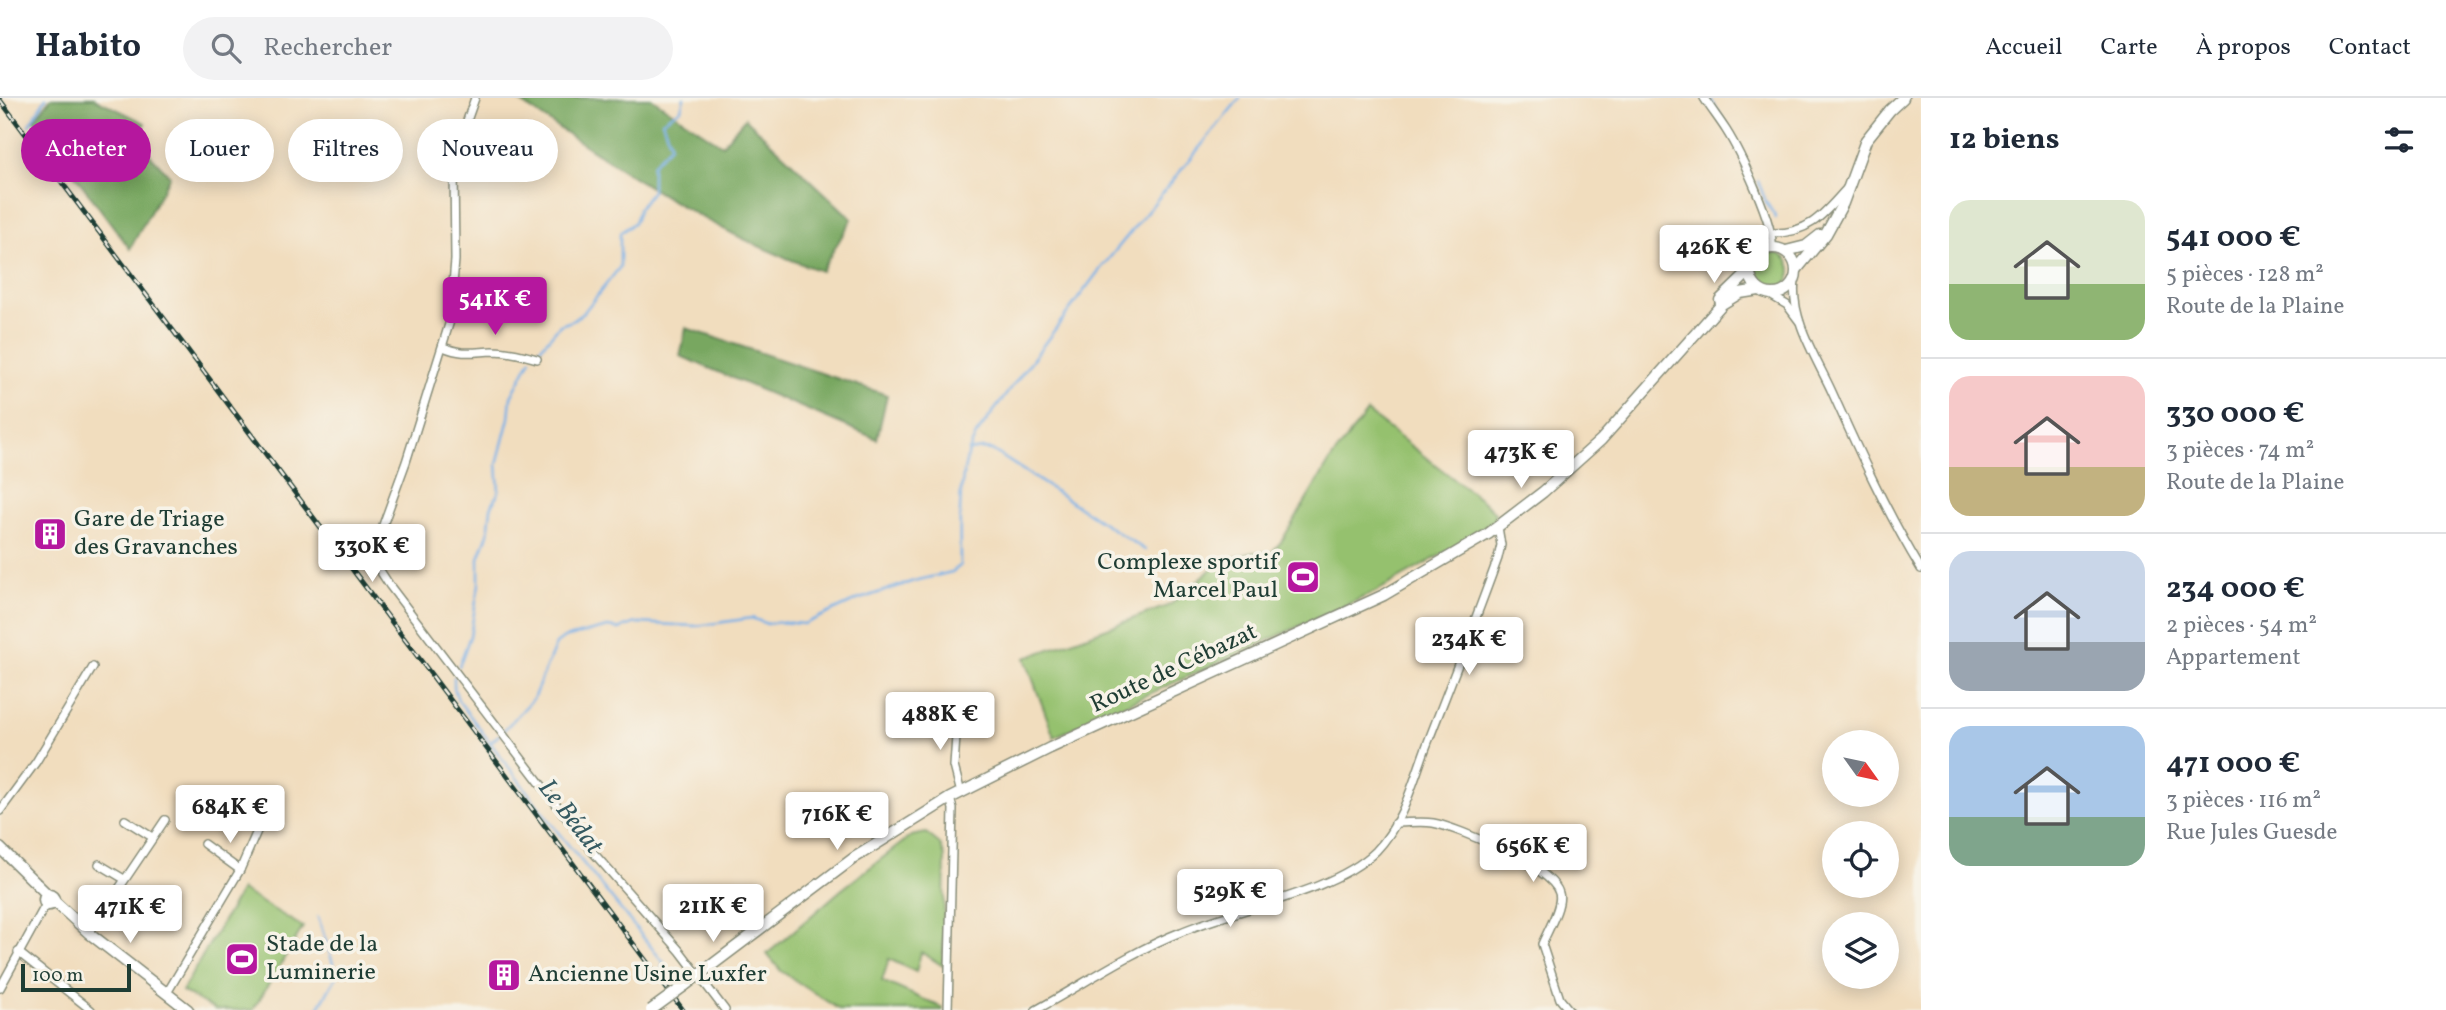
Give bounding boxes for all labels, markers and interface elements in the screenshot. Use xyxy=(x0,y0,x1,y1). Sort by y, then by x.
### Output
search box xyxy=(183,17,673,80)
text: Habito xyxy=(35,25,141,71)
icon: search xyxy=(207,29,245,67)
text: Rechercher xyxy=(263,30,392,66)
text: Accueil xyxy=(1985,31,2062,65)
text: Carte xyxy=(2100,31,2158,65)
text: À propos xyxy=(2196,31,2291,65)
text: Contact xyxy=(2329,31,2411,65)
chip: Acheter xyxy=(21,119,151,182)
chip: Louer xyxy=(165,119,274,182)
chip: Filtres xyxy=(288,119,403,182)
chip: Nouveau xyxy=(417,119,558,182)
text: 12 biens xyxy=(1949,119,2060,161)
icon: filters xyxy=(2380,121,2418,159)
text: 541 000 € xyxy=(2166,217,2301,259)
pin: 426K € xyxy=(1657,226,1771,285)
icon: home xyxy=(2005,228,2089,312)
text: 426K € xyxy=(1676,232,1752,264)
text: 5 pièces · 128 m² xyxy=(2166,259,2324,291)
pin: 541K € xyxy=(438,278,552,337)
text: 541K € xyxy=(459,284,531,316)
text: Route de la Plaine xyxy=(2166,291,2344,323)
text: 330 000 € xyxy=(2166,393,2305,435)
icon: home xyxy=(2005,404,2089,488)
pin: 473K € xyxy=(1464,430,1578,490)
text: 3 pièces · 74 m² xyxy=(2166,435,2314,467)
text: 473K € xyxy=(1484,437,1558,469)
text: Route de la Plaine xyxy=(2166,467,2344,499)
place label: Gare de Triage des Gravanches xyxy=(74,503,238,565)
building icon: Gare de Triage des Gravanches xyxy=(31,515,69,553)
pin: 330K € xyxy=(315,524,429,584)
text: 330K € xyxy=(334,531,410,563)
place label: Complexe sportif Marcel Paul xyxy=(1097,546,1281,608)
sports icon: Complexe sportif Marcel Paul xyxy=(1284,558,1322,596)
text: 234 000 € xyxy=(2166,568,2305,610)
icon: home xyxy=(2005,579,2089,663)
text: 2 pièces · 54 m² xyxy=(2166,610,2317,642)
street label: Route de Cébazat xyxy=(1085,615,1263,723)
pin: 234K € xyxy=(1412,618,1526,677)
text: 234K € xyxy=(1431,624,1507,656)
text: Appartement xyxy=(2166,642,2301,674)
pin: 488K € xyxy=(883,692,997,752)
text: 488K € xyxy=(902,699,979,731)
north arrow xyxy=(1822,730,1899,807)
map controls xyxy=(1822,730,1899,989)
text: 471 000 € xyxy=(2166,743,2300,785)
icon: home xyxy=(2005,754,2089,838)
water label: Le Bédat xyxy=(529,772,611,863)
text: 3 pièces · 116 m² xyxy=(2166,785,2321,817)
pin: 684K € xyxy=(173,786,287,845)
text: 684K € xyxy=(192,792,268,824)
pin: 716K € xyxy=(780,792,894,852)
text: 716K € xyxy=(801,799,873,831)
text: Rue Jules Guesde xyxy=(2166,817,2337,849)
button: locate xyxy=(1822,821,1899,898)
pin: 656K € xyxy=(1476,824,1590,884)
text: 656K € xyxy=(1496,831,1570,863)
pin: 529K € xyxy=(1173,870,1287,929)
text: 529K € xyxy=(1193,876,1267,908)
pin: 211K € xyxy=(656,884,770,944)
pin: 471K € xyxy=(73,886,187,945)
text: 211K € xyxy=(679,891,747,923)
text: 471K € xyxy=(94,892,166,924)
button: layers xyxy=(1822,912,1899,989)
place label: Stade de la Luminerie xyxy=(266,928,378,990)
sports icon: Stade de la Luminerie xyxy=(223,940,261,978)
building icon: Ancienne Usine Luxfer xyxy=(485,956,523,994)
place label: Ancienne Usine Luxfer xyxy=(528,958,767,992)
scale bar xyxy=(21,961,131,993)
text: 100 m xyxy=(32,963,83,989)

